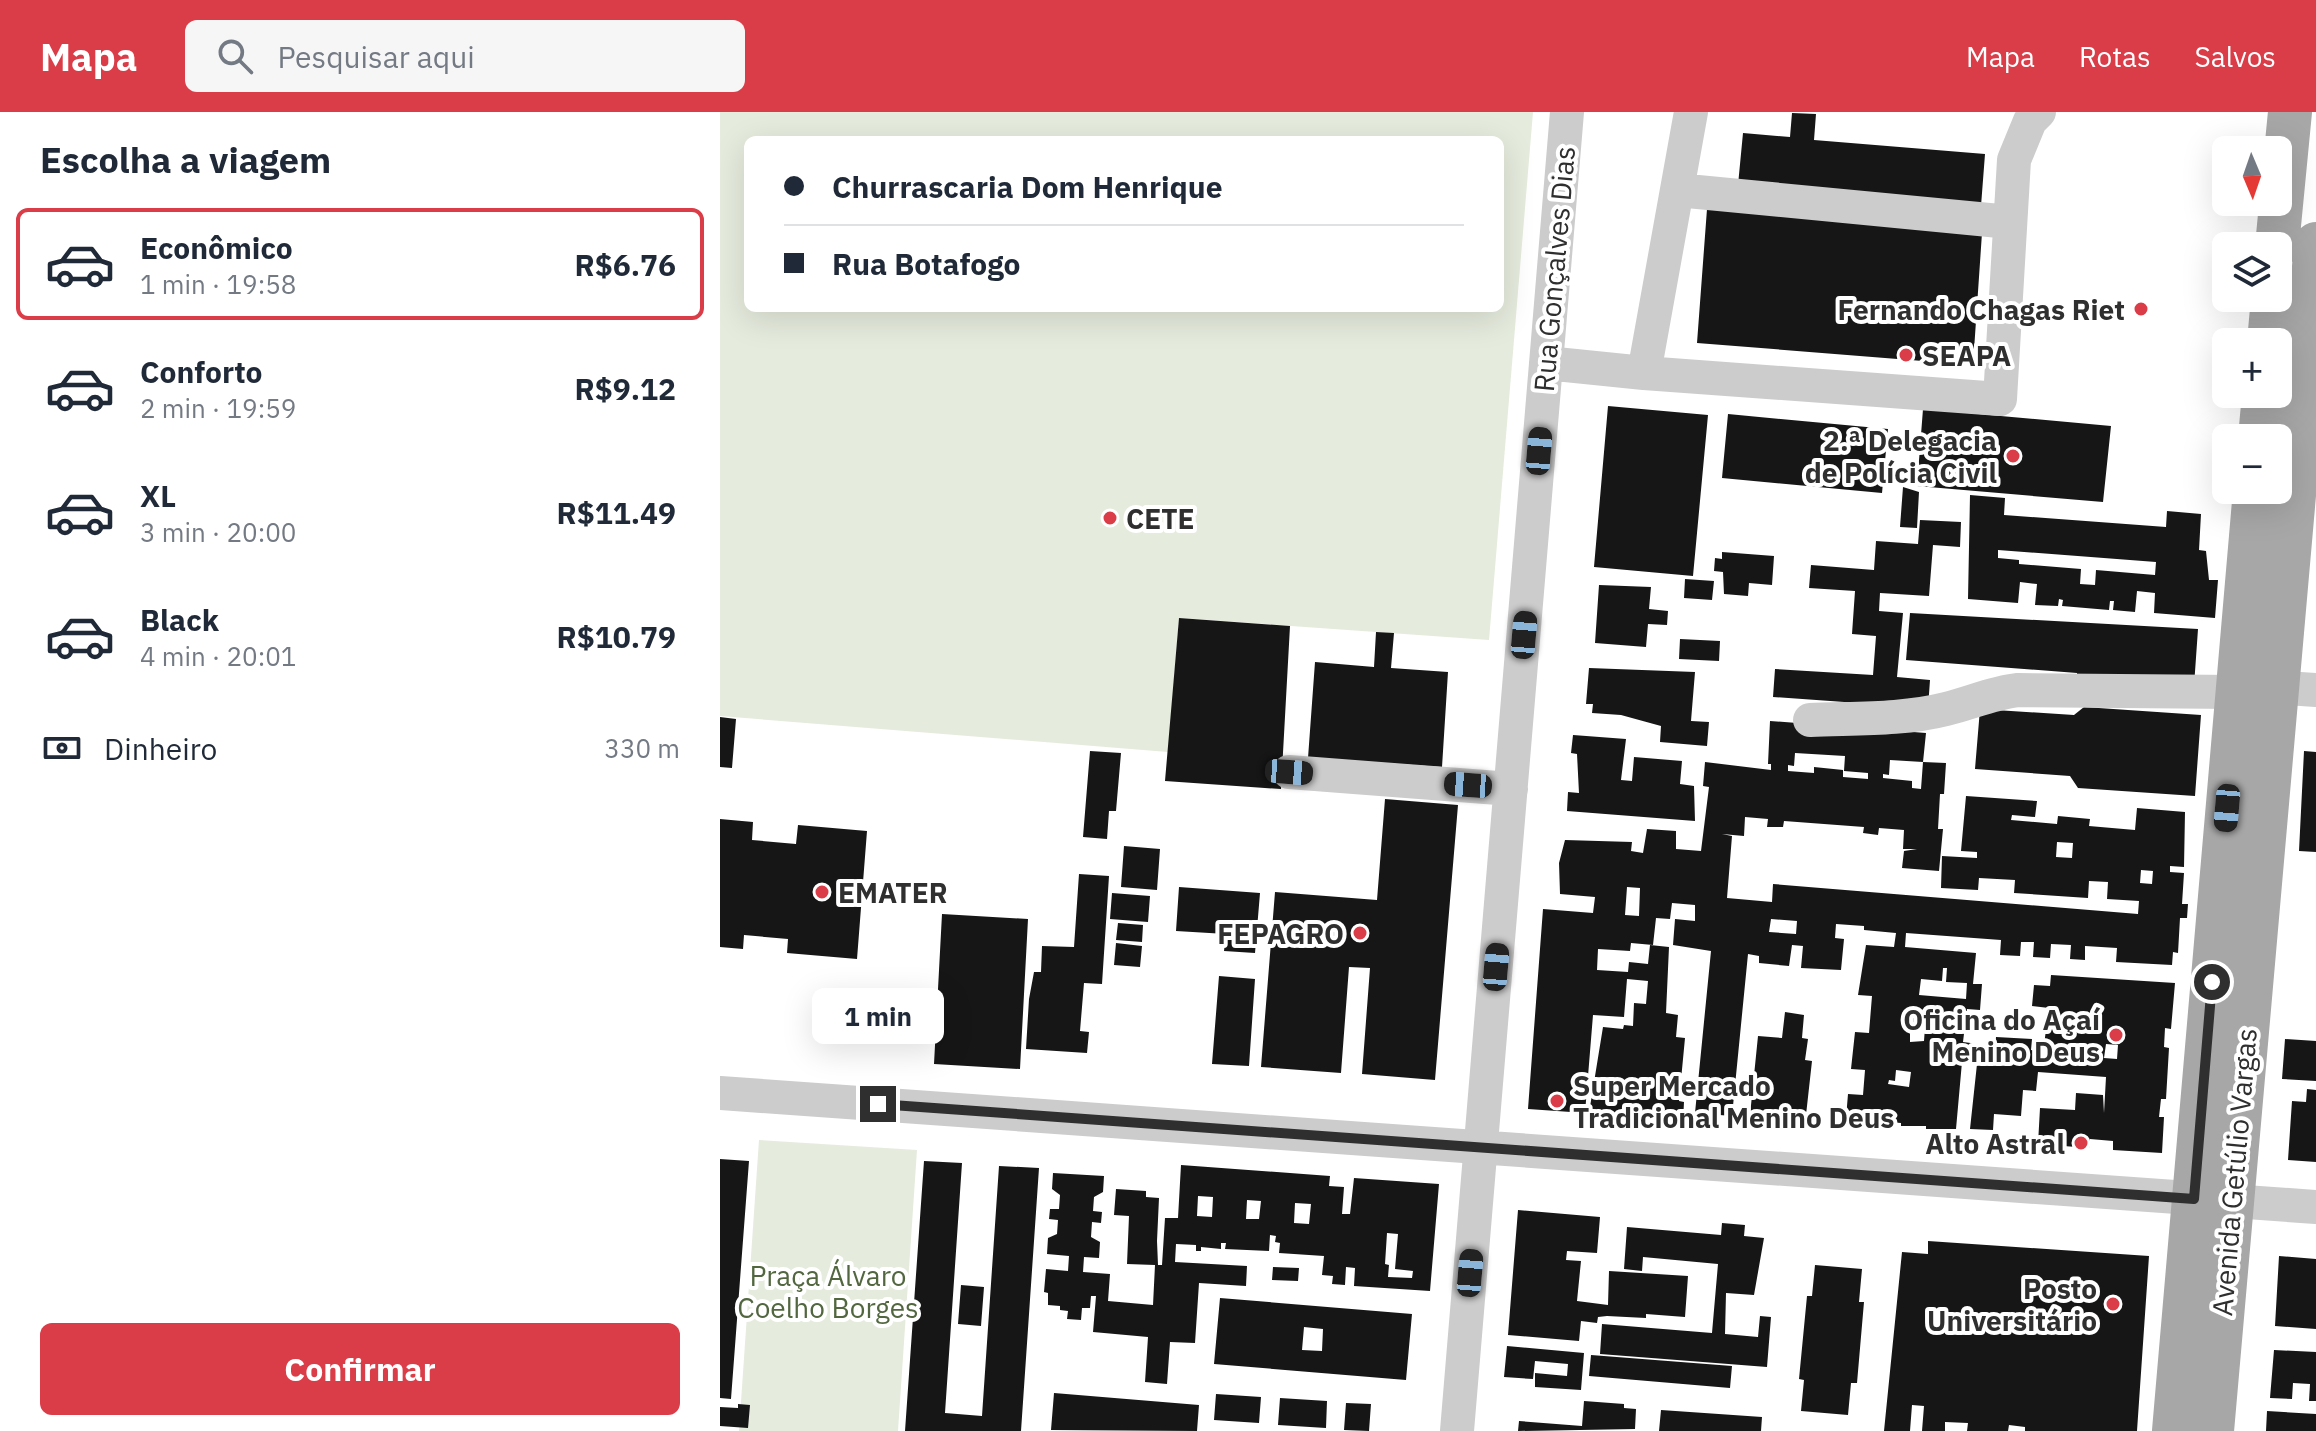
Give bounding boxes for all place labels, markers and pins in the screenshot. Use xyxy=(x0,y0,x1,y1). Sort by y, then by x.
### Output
place label: Fernando Chagas Riet xyxy=(1837,291,2125,328)
marker: Fernando Chagas Riet xyxy=(2132,300,2150,318)
place label: SEAPA xyxy=(1922,337,2011,374)
marker: SEAPA xyxy=(1897,346,1915,364)
place label: 2.ª Delegacia de Polícia Civil xyxy=(1805,422,1997,491)
marker: 2.ª Delegacia de Polícia Civil xyxy=(2004,447,2022,465)
place label: CETE xyxy=(1126,500,1195,537)
marker: CETE xyxy=(1101,509,1119,527)
place label: EMATER xyxy=(838,874,948,911)
marker: EMATER xyxy=(813,883,831,901)
place label: FEPAGRO xyxy=(1217,915,1344,952)
marker: FEPAGRO xyxy=(1351,924,1369,942)
place label: Oficina do Açaí Menino Deus xyxy=(1903,1001,2101,1070)
marker: Oficina do Açaí Menino Deus xyxy=(2107,1026,2125,1044)
place label: Super Mercado Tradicional Menino Deus xyxy=(1573,1067,1894,1136)
marker: Super Mercado Tradicional Menino Deus xyxy=(1548,1092,1566,1110)
place label: Alto Astral xyxy=(1925,1125,2065,1162)
marker: Alto Astral xyxy=(2072,1134,2090,1152)
place label: Posto Universitário xyxy=(1927,1270,2097,1339)
marker: Posto Universitário xyxy=(2104,1295,2122,1313)

